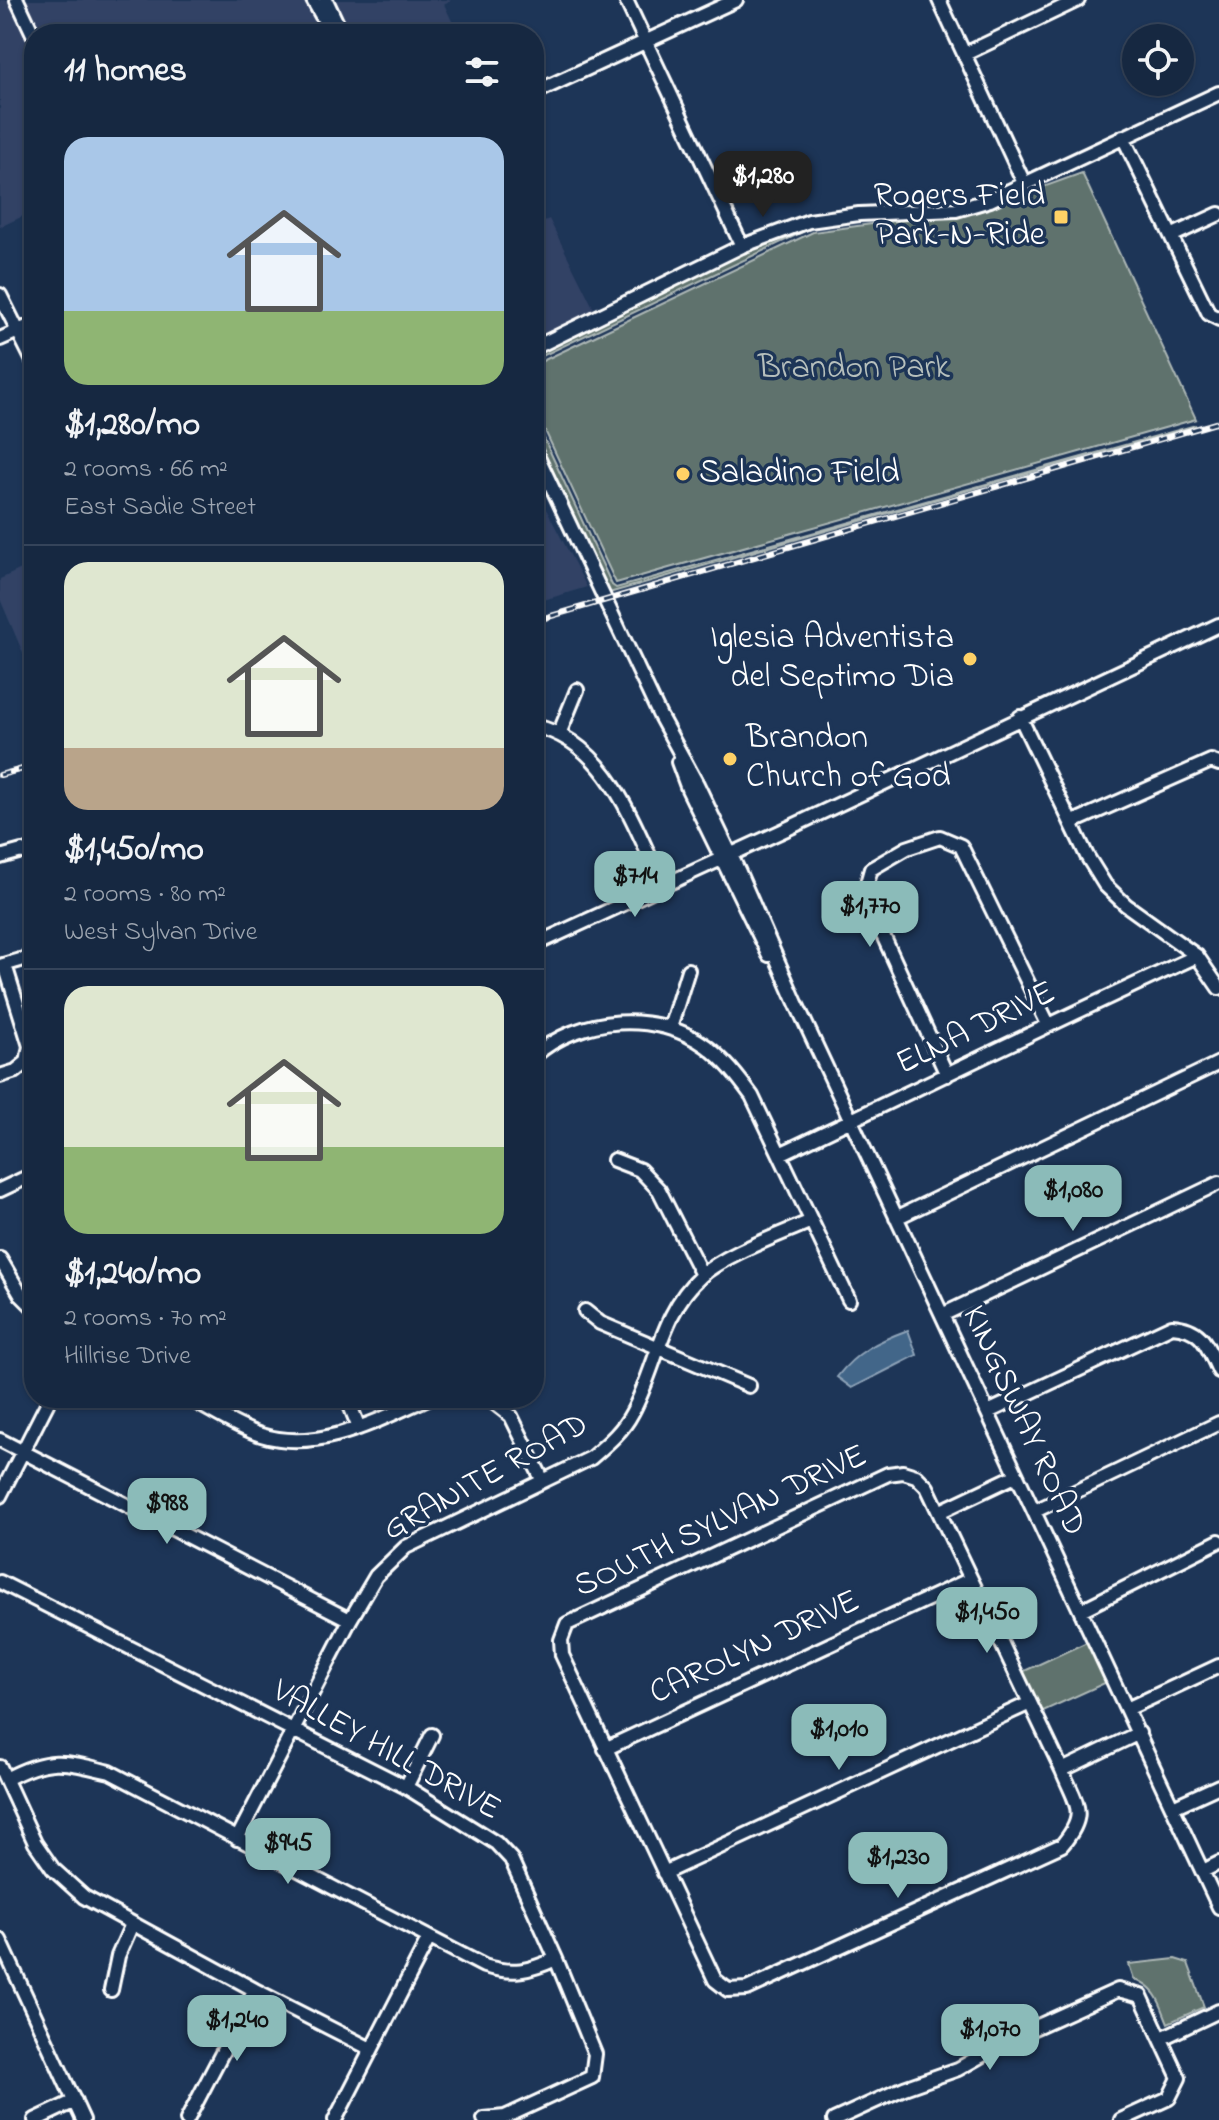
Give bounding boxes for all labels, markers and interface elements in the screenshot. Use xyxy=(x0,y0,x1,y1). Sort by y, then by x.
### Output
map controls xyxy=(1122,24,1194,96)
button: locate xyxy=(1122,24,1194,96)
text: 11 homes xyxy=(64,47,187,97)
icon: filters xyxy=(460,50,504,94)
pin: $1,280 xyxy=(698,151,828,219)
text: $1,280 xyxy=(732,158,794,196)
place label: Rogers Field Park-N-Ride xyxy=(873,172,1046,261)
icon: home xyxy=(212,189,356,333)
marker: Rogers Field Park-N-Ride xyxy=(1052,208,1070,226)
park label: Brandon Park xyxy=(757,344,950,394)
text: $1,280/mo xyxy=(64,401,200,451)
place label: Saladino Field xyxy=(699,449,900,499)
text: 2 rooms · 66 m² xyxy=(64,451,228,489)
marker: Saladino Field xyxy=(674,465,692,483)
text: East Sadie Street xyxy=(64,489,256,527)
icon: home xyxy=(212,614,356,758)
place label: Iglesia Adventista del Septimo Dia xyxy=(710,614,954,703)
marker: Iglesia Adventista del Septimo Dia xyxy=(961,650,979,668)
place label: Brandon Church of God xyxy=(745,714,951,803)
marker: Brandon Church of God xyxy=(721,750,739,768)
text: $1,450/mo xyxy=(64,826,204,876)
pin: $714 xyxy=(588,851,682,919)
text: $714 xyxy=(612,858,658,896)
text: 2 rooms · 80 m² xyxy=(64,876,226,914)
pin: $1,770 xyxy=(805,881,935,949)
text: $1,770 xyxy=(839,888,901,926)
text: West Sylvan Drive xyxy=(64,914,257,952)
street label: ELNA DRIVE xyxy=(888,969,1064,1089)
icon: home xyxy=(212,1038,356,1182)
pin: $1,080 xyxy=(1008,1165,1138,1233)
text: $1,080 xyxy=(1043,1172,1103,1210)
text: $1,240/mo xyxy=(64,1250,201,1300)
street label: KINGSWAY ROAD xyxy=(948,1297,1098,1545)
text: 2 rooms · 70 m² xyxy=(64,1300,227,1338)
text: Hillrise Drive xyxy=(64,1338,191,1376)
street label: GRANITE ROAD xyxy=(374,1401,598,1555)
street label: SOUTH SYLVAN DRIVE xyxy=(566,1432,876,1612)
pin: $988 xyxy=(120,1478,214,1546)
text: $988 xyxy=(145,1485,189,1523)
street label: CAROLYN DRIVE xyxy=(642,1577,868,1719)
pin: $1,450 xyxy=(922,1587,1052,1655)
text: $1,450 xyxy=(954,1594,1020,1632)
street label: VALLEY HILL DRIVE xyxy=(262,1667,509,1835)
pin: $1,010 xyxy=(774,1704,904,1772)
text: $1,010 xyxy=(809,1711,869,1749)
pin: $945 xyxy=(241,1818,335,1886)
text: $945 xyxy=(263,1825,313,1863)
pin: $1,230 xyxy=(833,1832,963,1900)
text: $1,230 xyxy=(866,1839,930,1877)
pin: $1,240 xyxy=(172,1995,302,2063)
text: $1,240 xyxy=(205,2002,269,2040)
pin: $1,070 xyxy=(925,2004,1055,2072)
text: $1,070 xyxy=(959,2011,1021,2049)

